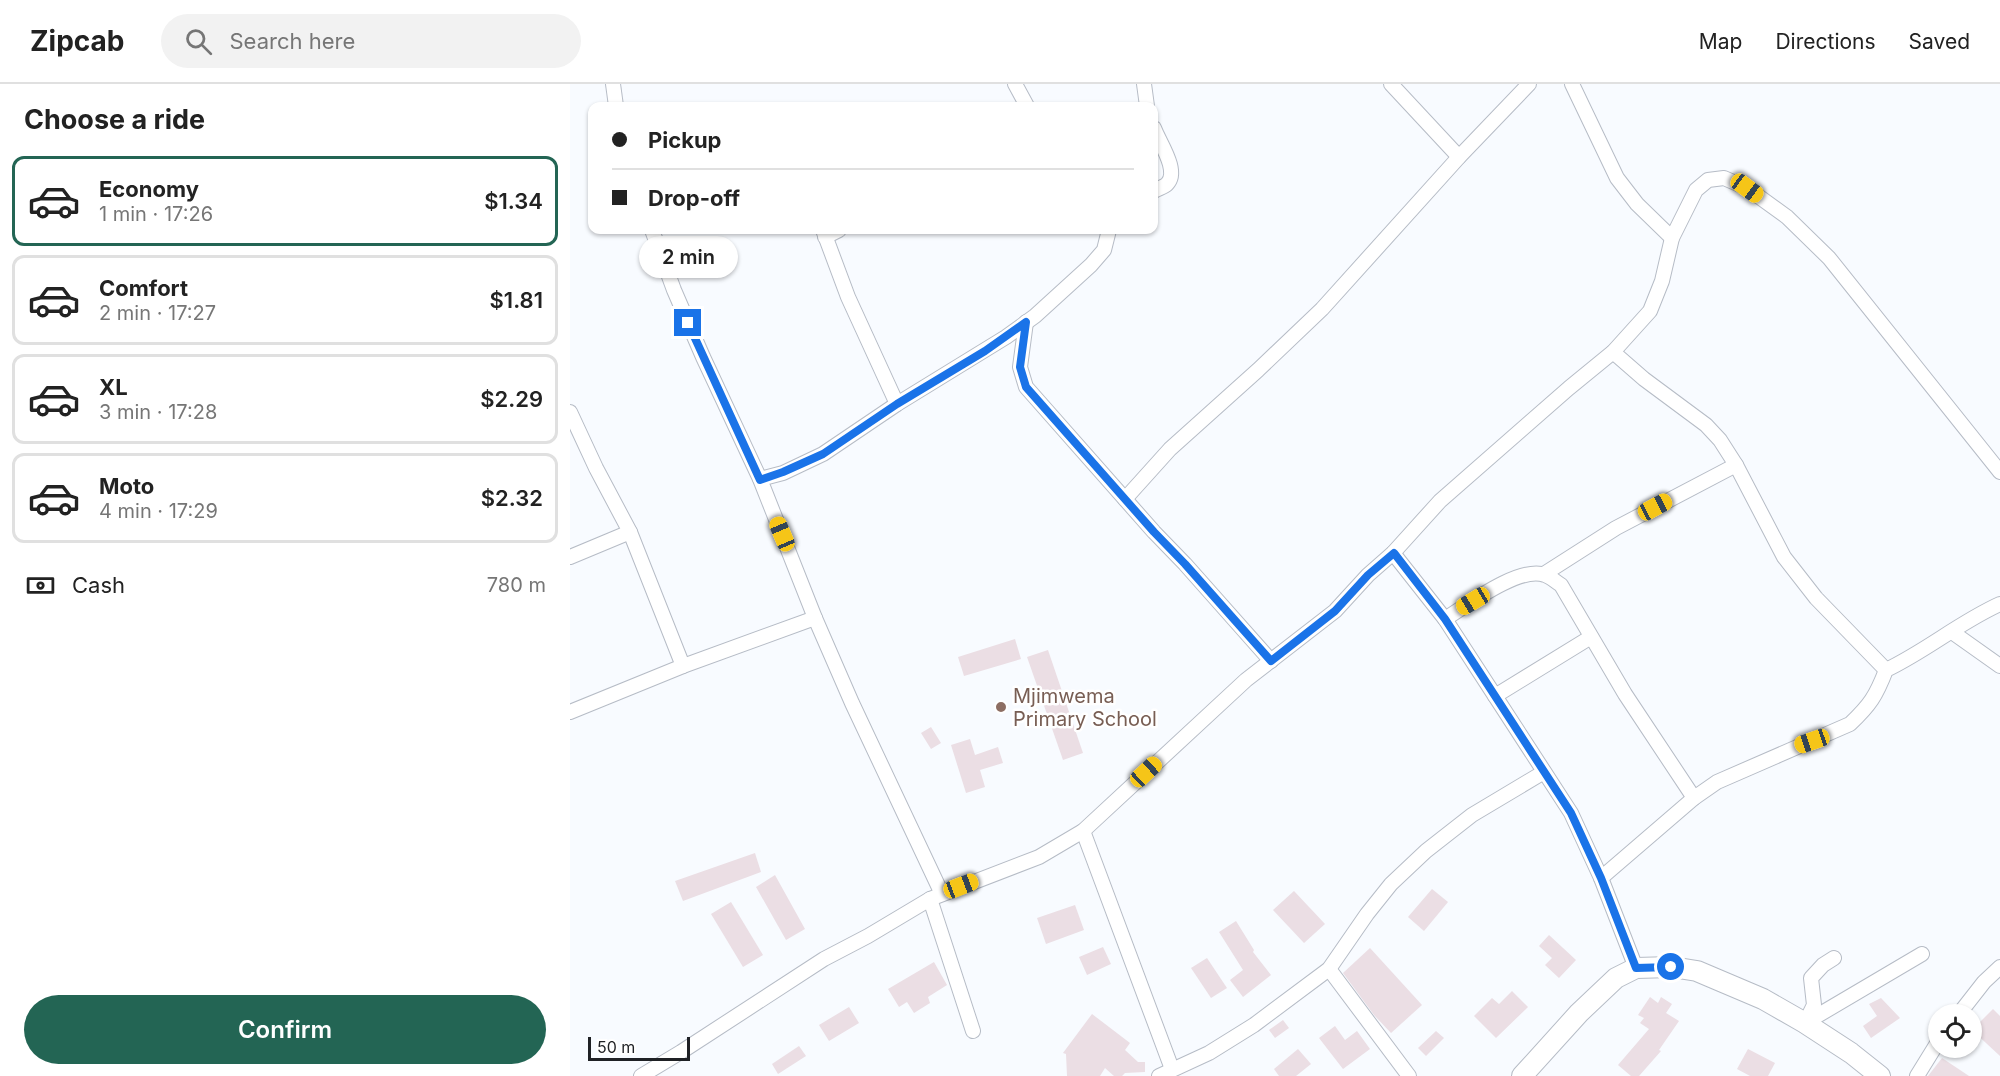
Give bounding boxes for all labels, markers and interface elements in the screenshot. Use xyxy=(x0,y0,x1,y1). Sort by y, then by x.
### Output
search box xyxy=(161,14,581,68)
text: Zipcab xyxy=(30,24,125,58)
icon: search xyxy=(182,25,215,58)
text: Search here xyxy=(230,28,355,54)
text: Map xyxy=(1699,29,1742,54)
text: Directions xyxy=(1775,29,1876,54)
text: Saved xyxy=(1909,29,1970,54)
text: Choose a ride xyxy=(24,103,205,136)
text: Pickup xyxy=(648,127,722,153)
car xyxy=(1727,170,1767,206)
icon: car xyxy=(27,174,81,228)
text: Economy xyxy=(99,176,199,202)
text: Drop-off xyxy=(648,185,740,211)
text: $1.34 xyxy=(484,188,543,214)
text: 1 min · 17:26 xyxy=(99,202,213,226)
callout: 2 min xyxy=(638,236,738,278)
text: 2 min xyxy=(662,245,715,269)
icon: car xyxy=(27,273,81,327)
text: Comfort xyxy=(99,275,188,301)
text: $1.81 xyxy=(490,287,543,313)
text: 2 min · 17:27 xyxy=(99,301,216,325)
route end xyxy=(674,309,701,336)
icon: car xyxy=(27,372,81,426)
text: XL xyxy=(99,374,128,400)
text: $2.29 xyxy=(480,386,543,412)
text: 3 min · 17:28 xyxy=(99,400,217,424)
icon: car xyxy=(27,471,81,525)
text: Moto xyxy=(99,473,154,499)
text: $2.32 xyxy=(481,485,543,511)
car xyxy=(1635,491,1675,523)
text: 4 min · 17:29 xyxy=(99,499,218,523)
car xyxy=(767,514,797,554)
icon: cash xyxy=(24,569,57,602)
text: Cash xyxy=(72,572,125,598)
text: 780 m xyxy=(487,573,546,597)
car xyxy=(1453,584,1493,618)
place label: Mjimwema Primary School xyxy=(1013,684,1157,731)
marker: Mjimwema Primary School xyxy=(994,700,1008,714)
car xyxy=(1792,727,1832,755)
car xyxy=(1127,753,1165,791)
car xyxy=(941,871,981,901)
route start xyxy=(1657,953,1684,980)
button: Confirm xyxy=(24,995,546,1064)
map controls xyxy=(1928,1004,1982,1058)
button: locate xyxy=(1928,1004,1982,1058)
scale bar xyxy=(588,1034,690,1062)
text: 50 m xyxy=(597,1037,635,1057)

